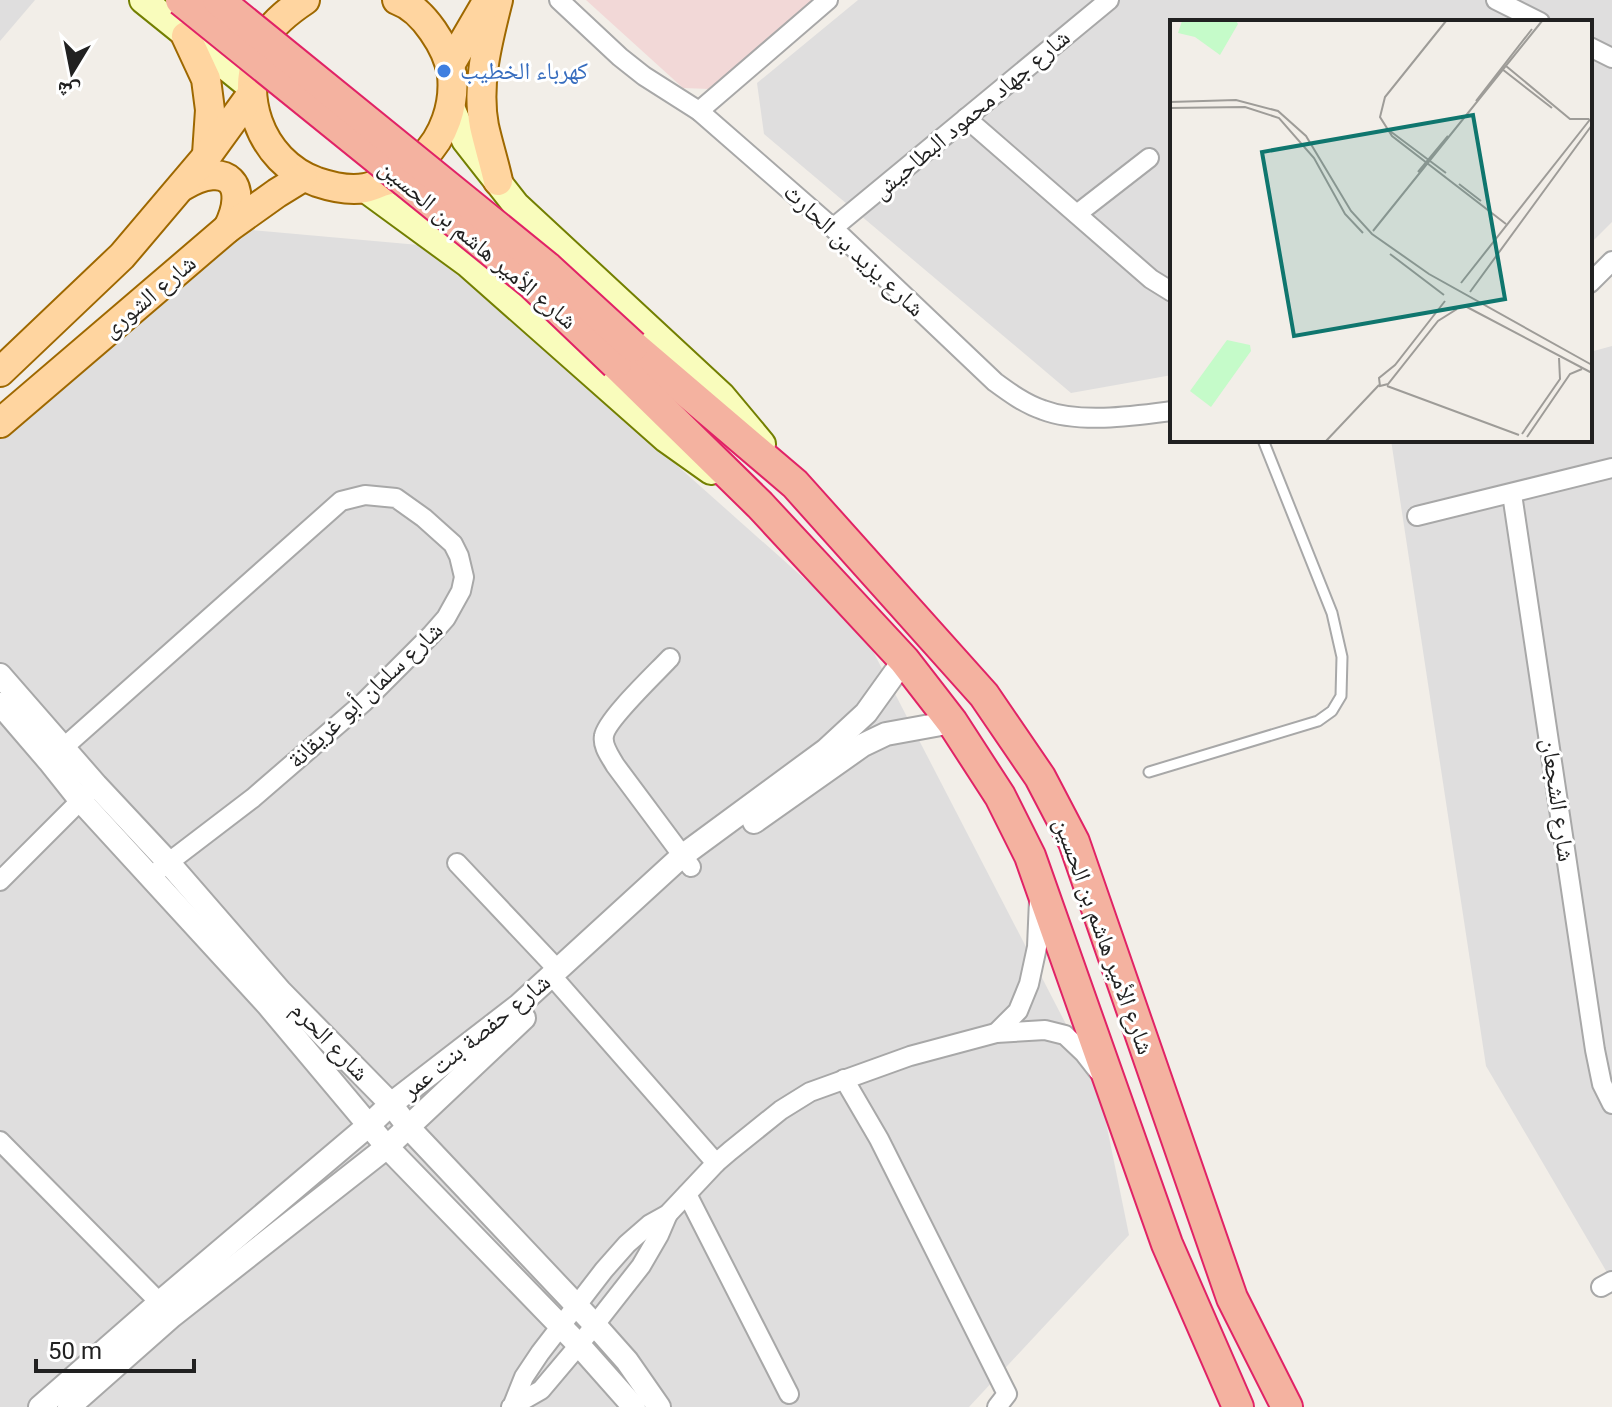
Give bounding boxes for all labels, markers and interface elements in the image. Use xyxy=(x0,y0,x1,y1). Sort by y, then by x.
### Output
inset map xyxy=(1170,20,1592,442)
street label: شارع جهاد محمود البطاحيش xyxy=(867,23,1076,206)
north arrow xyxy=(32,32,112,112)
place label: كهرباء الخطيب xyxy=(460,57,588,85)
marker: كهرباء الخطيب xyxy=(435,62,453,80)
text: ش xyxy=(55,76,82,106)
street label: شارع الأمير هاشم بن الحسين xyxy=(372,153,583,336)
street label: شارع يزيد بن الحارث xyxy=(777,178,930,323)
street label: شارع الشورى xyxy=(96,249,202,344)
street label: شارع سلمان أبو غريقانة xyxy=(282,616,449,775)
street label: شارع الشجعان xyxy=(1534,736,1581,864)
street label: شارع الأمير هاشم بن الحسين xyxy=(1046,814,1160,1059)
street label: شارع حفصة بنت عمر xyxy=(395,968,556,1106)
street label: شارع الحرم xyxy=(284,995,375,1088)
scale bar xyxy=(36,1323,194,1373)
text: 50 m xyxy=(48,1337,102,1365)

